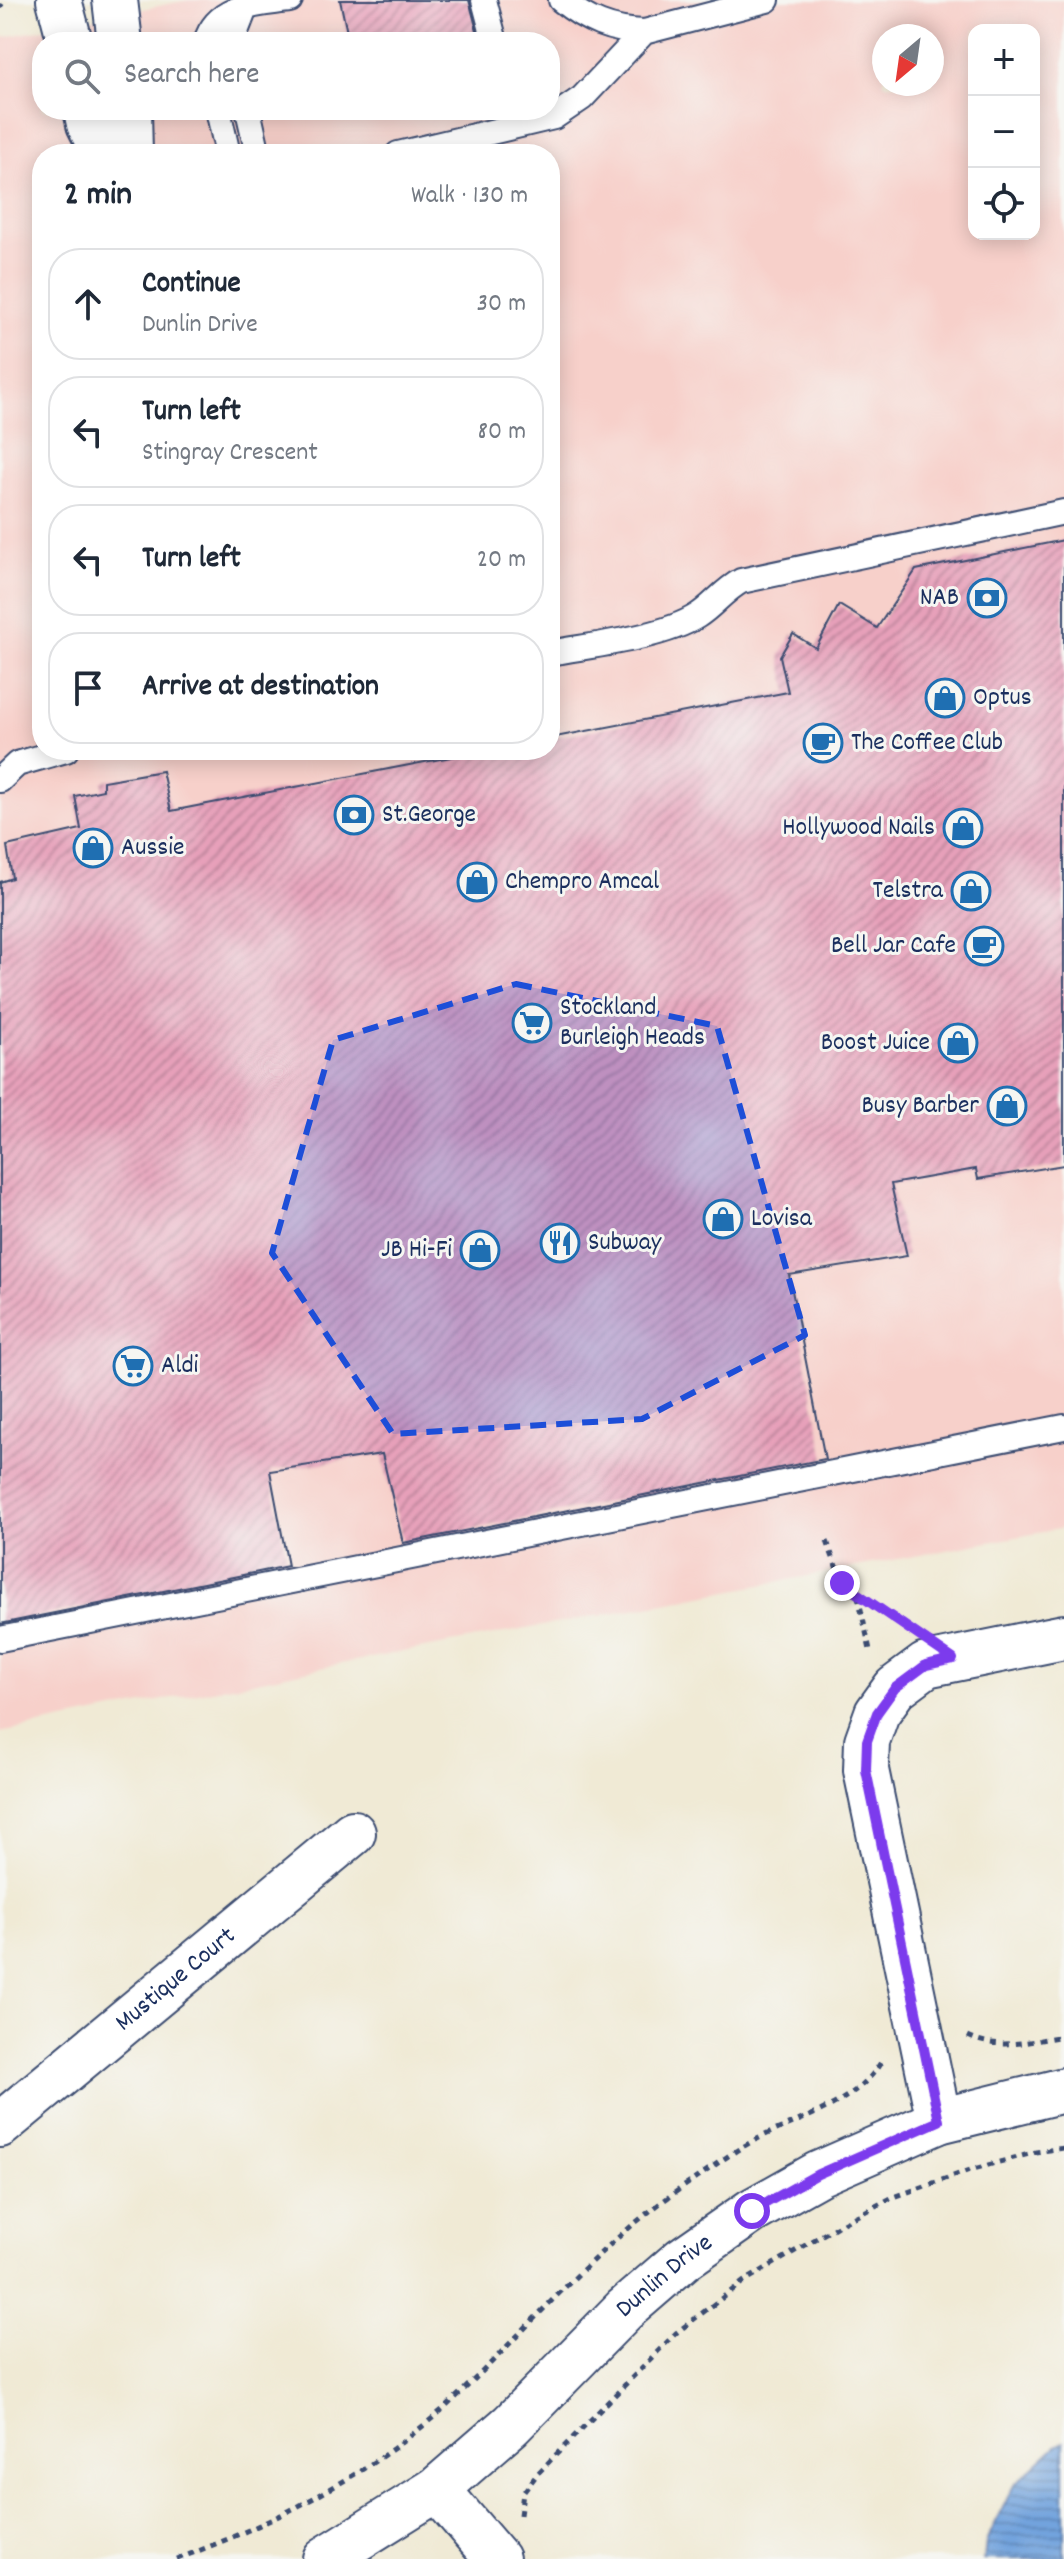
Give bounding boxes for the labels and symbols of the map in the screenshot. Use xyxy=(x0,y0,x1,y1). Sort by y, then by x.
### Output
north arrow xyxy=(872,24,944,96)
bank icon: NAB xyxy=(966,577,1008,619)
place label: NAB xyxy=(920,580,959,617)
shop icon: Optus xyxy=(924,677,966,719)
place label: Optus xyxy=(973,680,1032,717)
cafe icon: The Coffee Club xyxy=(802,722,844,764)
place label: The Coffee Club xyxy=(851,725,1003,762)
bank icon: St.George xyxy=(333,794,375,836)
place label: St.George xyxy=(382,797,476,834)
shop icon: Hollywood Nails xyxy=(942,807,984,849)
place label: Hollywood Nails xyxy=(782,810,935,847)
shop icon: Aussie xyxy=(72,827,114,869)
place label: Aussie xyxy=(121,830,185,867)
shop icon: Chempro Amcal xyxy=(456,861,498,903)
place label: Chempro Amcal xyxy=(505,864,659,901)
shop icon: Telstra xyxy=(950,870,992,912)
place label: Telstra xyxy=(873,873,944,910)
cafe icon: Bell Jar Cafe xyxy=(963,925,1005,967)
place label: Bell Jar Cafe xyxy=(831,928,956,965)
place label: Stockland Burleigh Heads xyxy=(560,990,705,1057)
supermarket icon: Stockland Burleigh Heads xyxy=(511,1002,553,1044)
shop icon: Boost Juice xyxy=(937,1022,979,1064)
place label: Boost Juice xyxy=(821,1025,930,1062)
shop icon: Busy Barber xyxy=(986,1085,1028,1127)
place label: Busy Barber xyxy=(862,1088,979,1125)
shop icon: Lovisa xyxy=(702,1198,744,1240)
place label: Lovisa xyxy=(751,1201,813,1238)
restaurant icon: Subway xyxy=(539,1222,581,1264)
place label: Subway xyxy=(588,1225,662,1262)
shop icon: JB Hi-Fi xyxy=(459,1229,501,1271)
place label: JB Hi-Fi xyxy=(381,1232,452,1269)
supermarket icon: Aldi xyxy=(112,1345,154,1387)
place label: Aldi xyxy=(161,1348,199,1385)
route end xyxy=(824,1565,860,1601)
street label: Mustique Court xyxy=(107,1918,244,2041)
route start xyxy=(734,2193,770,2229)
street label: Dunlin Drive xyxy=(608,2225,720,2327)

